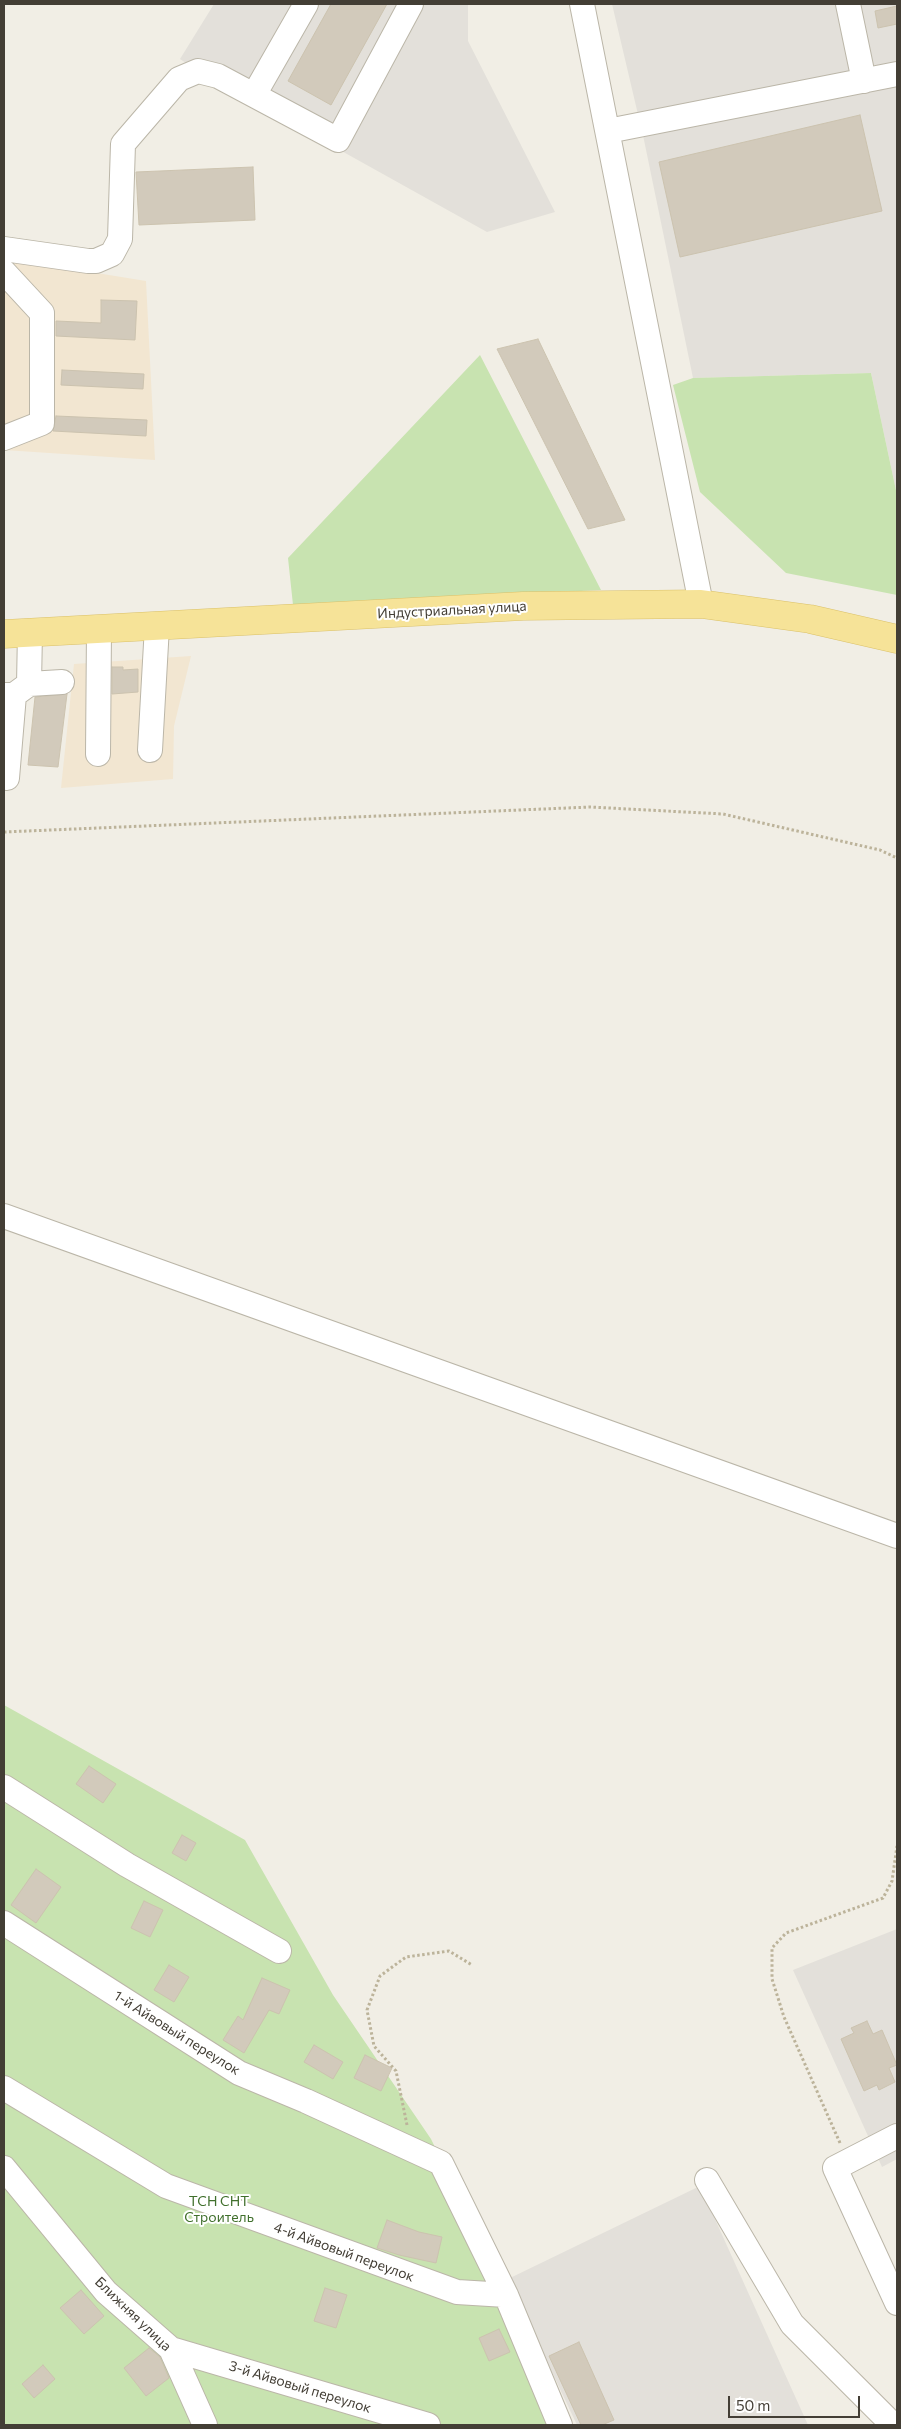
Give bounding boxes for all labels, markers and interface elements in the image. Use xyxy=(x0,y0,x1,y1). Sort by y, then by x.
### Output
street label: Индустриальная улица xyxy=(377,598,527,622)
street label: 1-й Айвовый переулок xyxy=(111,1987,243,2079)
park label: ТСН СНТ Строитель xyxy=(184,2193,254,2226)
street label: 4-й Айвовый переулок xyxy=(271,2219,417,2285)
street label: Ближняя улица xyxy=(91,2273,175,2355)
street label: 3-й Айвовый переулок xyxy=(227,2357,373,2417)
scale bar xyxy=(731,2386,864,2418)
text: 50 m xyxy=(736,2396,770,2414)

